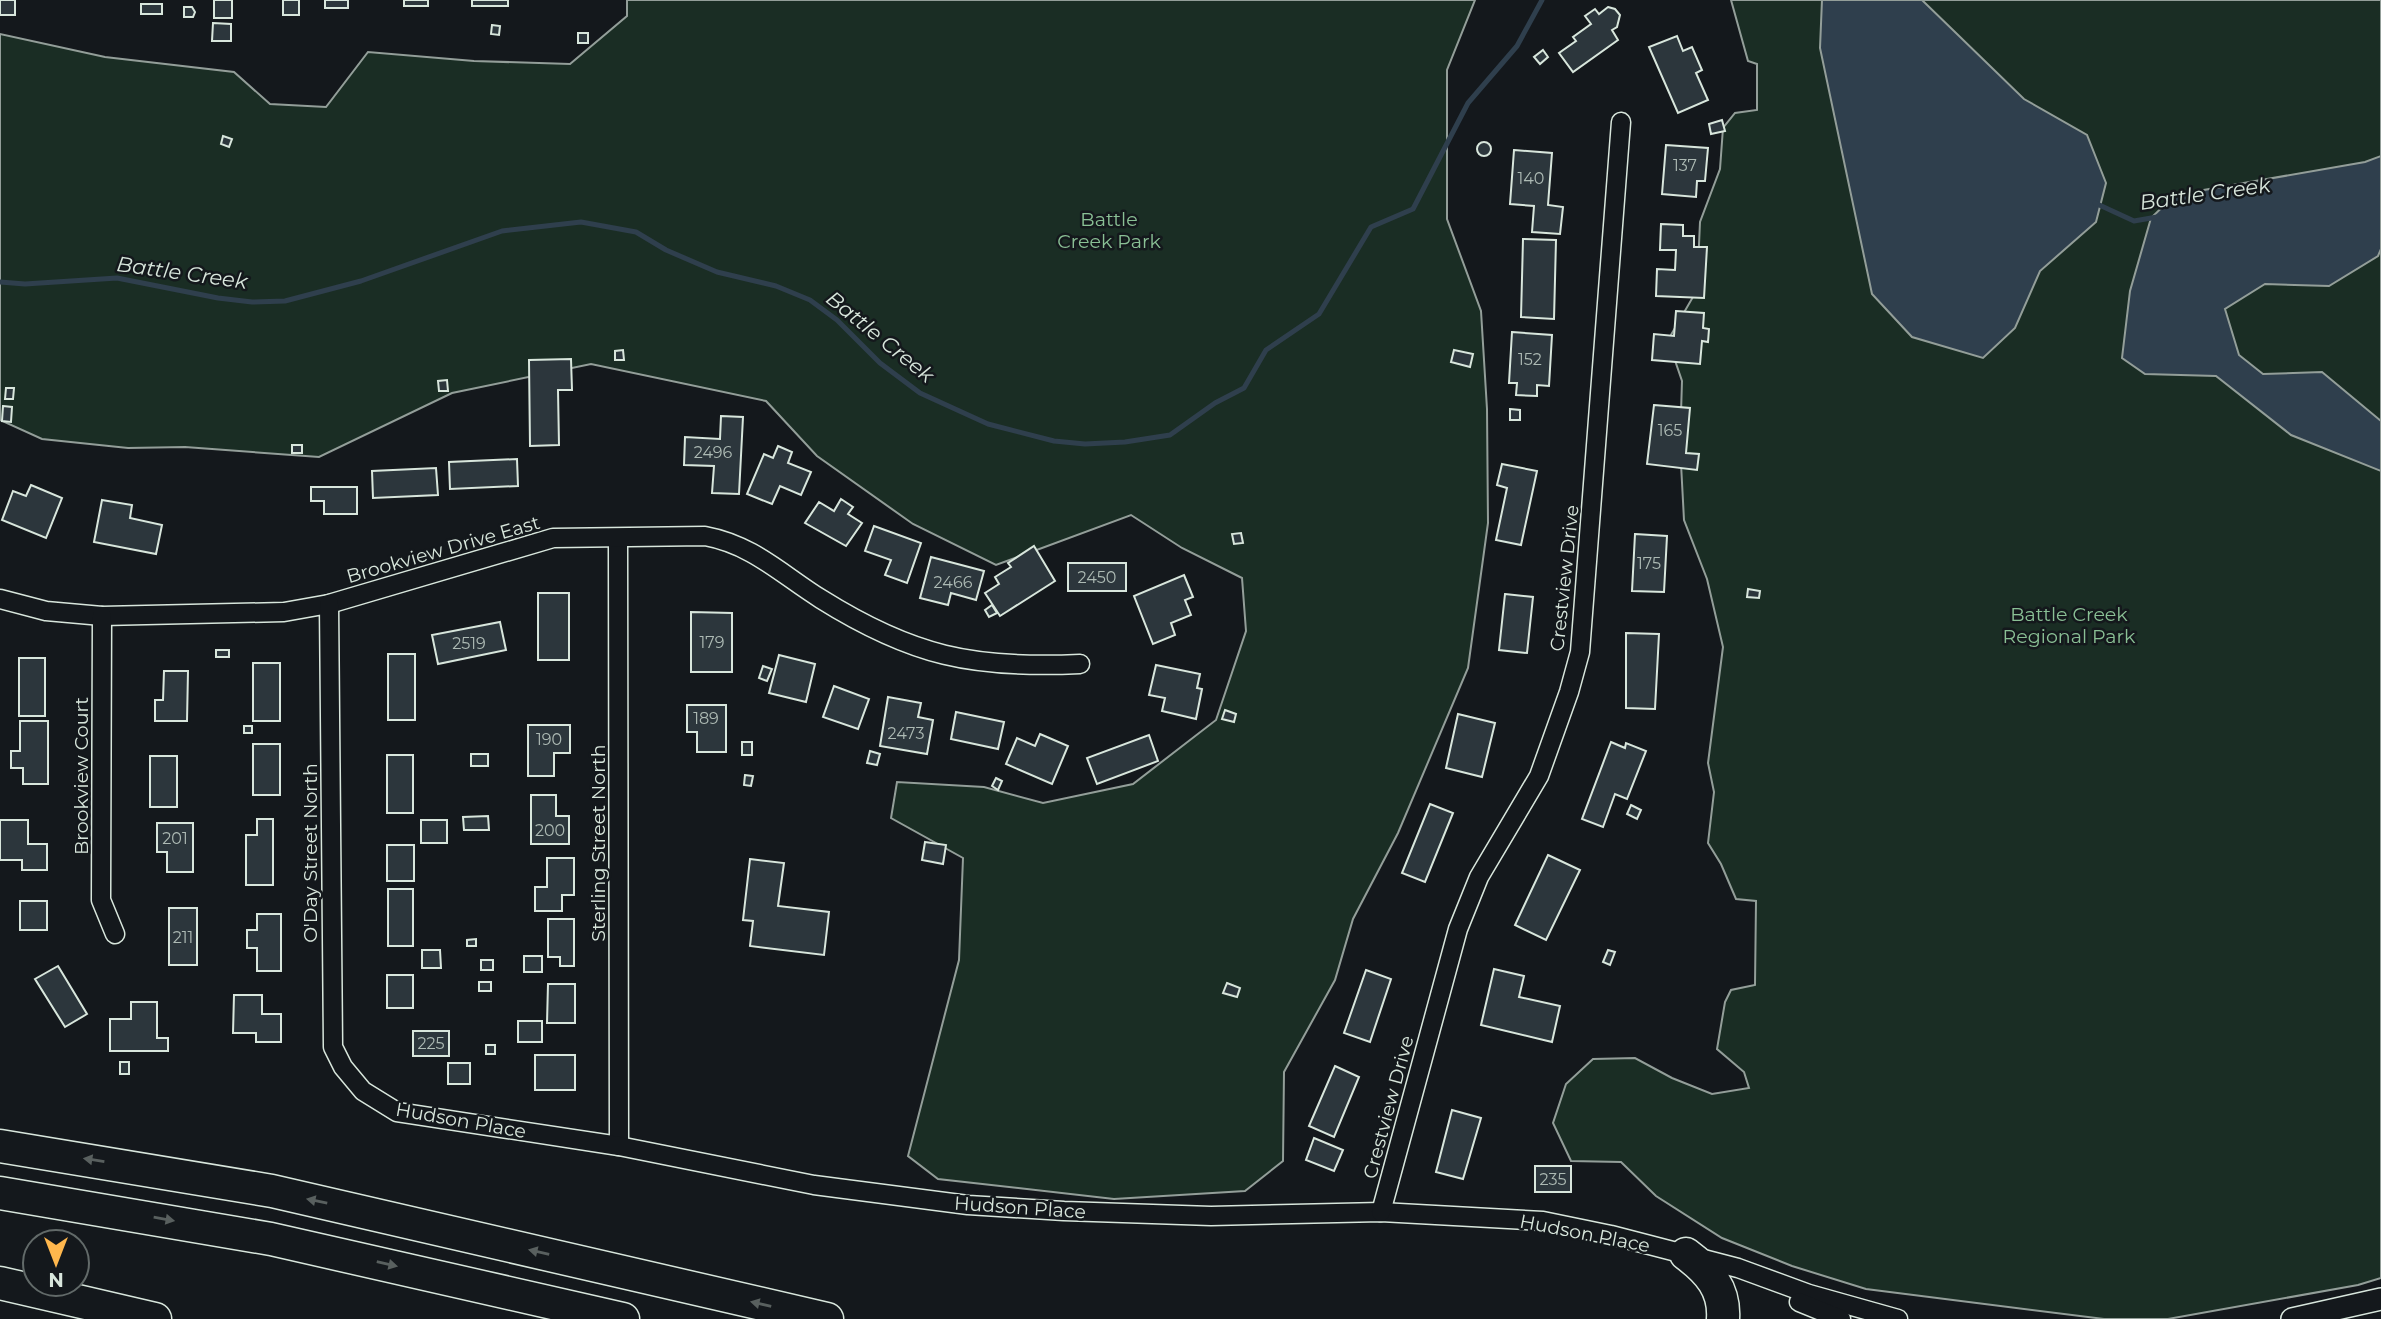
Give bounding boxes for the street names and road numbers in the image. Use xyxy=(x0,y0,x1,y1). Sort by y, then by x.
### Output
street label: Crestview Drive xyxy=(1545,504,1584,652)
street label: Brookview Drive East xyxy=(344,511,543,588)
street label: Brookview Court xyxy=(70,697,93,855)
street label: Sterling Street North xyxy=(587,744,610,942)
street label: O'Day Street North xyxy=(299,763,322,943)
street label: Crestview Drive xyxy=(1358,1033,1419,1181)
street label: Hudson Place xyxy=(394,1098,528,1143)
street label: Hudson Place xyxy=(953,1191,1087,1224)
street label: Hudson Place xyxy=(1518,1210,1652,1257)

